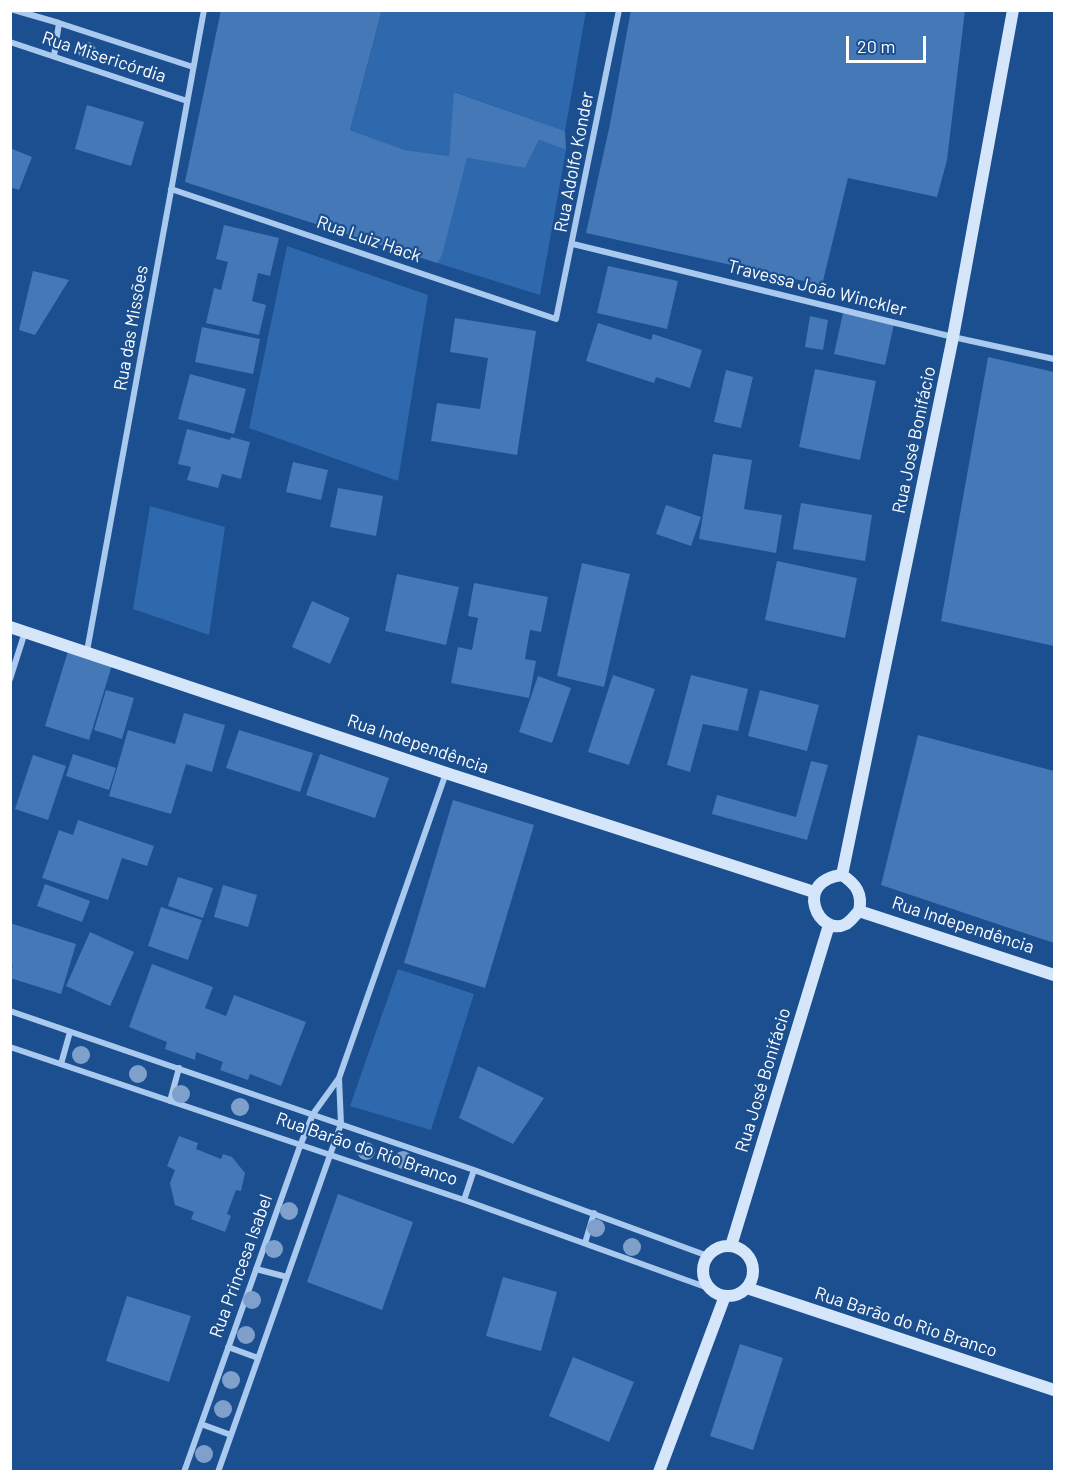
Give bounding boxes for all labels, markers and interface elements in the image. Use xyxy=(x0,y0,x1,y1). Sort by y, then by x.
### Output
scale bar xyxy=(849,24,928,62)
street label: Rua Misericórdia xyxy=(39,27,169,87)
text: 20 m xyxy=(857,35,895,57)
street label: Rua Adolfo Konder xyxy=(550,90,598,234)
street label: Rua Luiz Hack xyxy=(314,211,424,267)
street label: Travessa João Winckler xyxy=(725,255,909,321)
street label: Rua das Missões xyxy=(109,264,153,392)
street label: Rua José Bonifácio xyxy=(888,364,940,516)
street label: Rua Independência xyxy=(344,710,492,778)
street label: Rua Independência xyxy=(889,892,1037,958)
street label: Rua José Bonifácio xyxy=(731,1005,795,1155)
street label: Rua Barão do Rio Branco xyxy=(273,1108,461,1190)
street label: Rua Princesa Isabel xyxy=(205,1191,277,1341)
street label: Rua Barão do Rio Branco xyxy=(812,1282,1000,1362)

